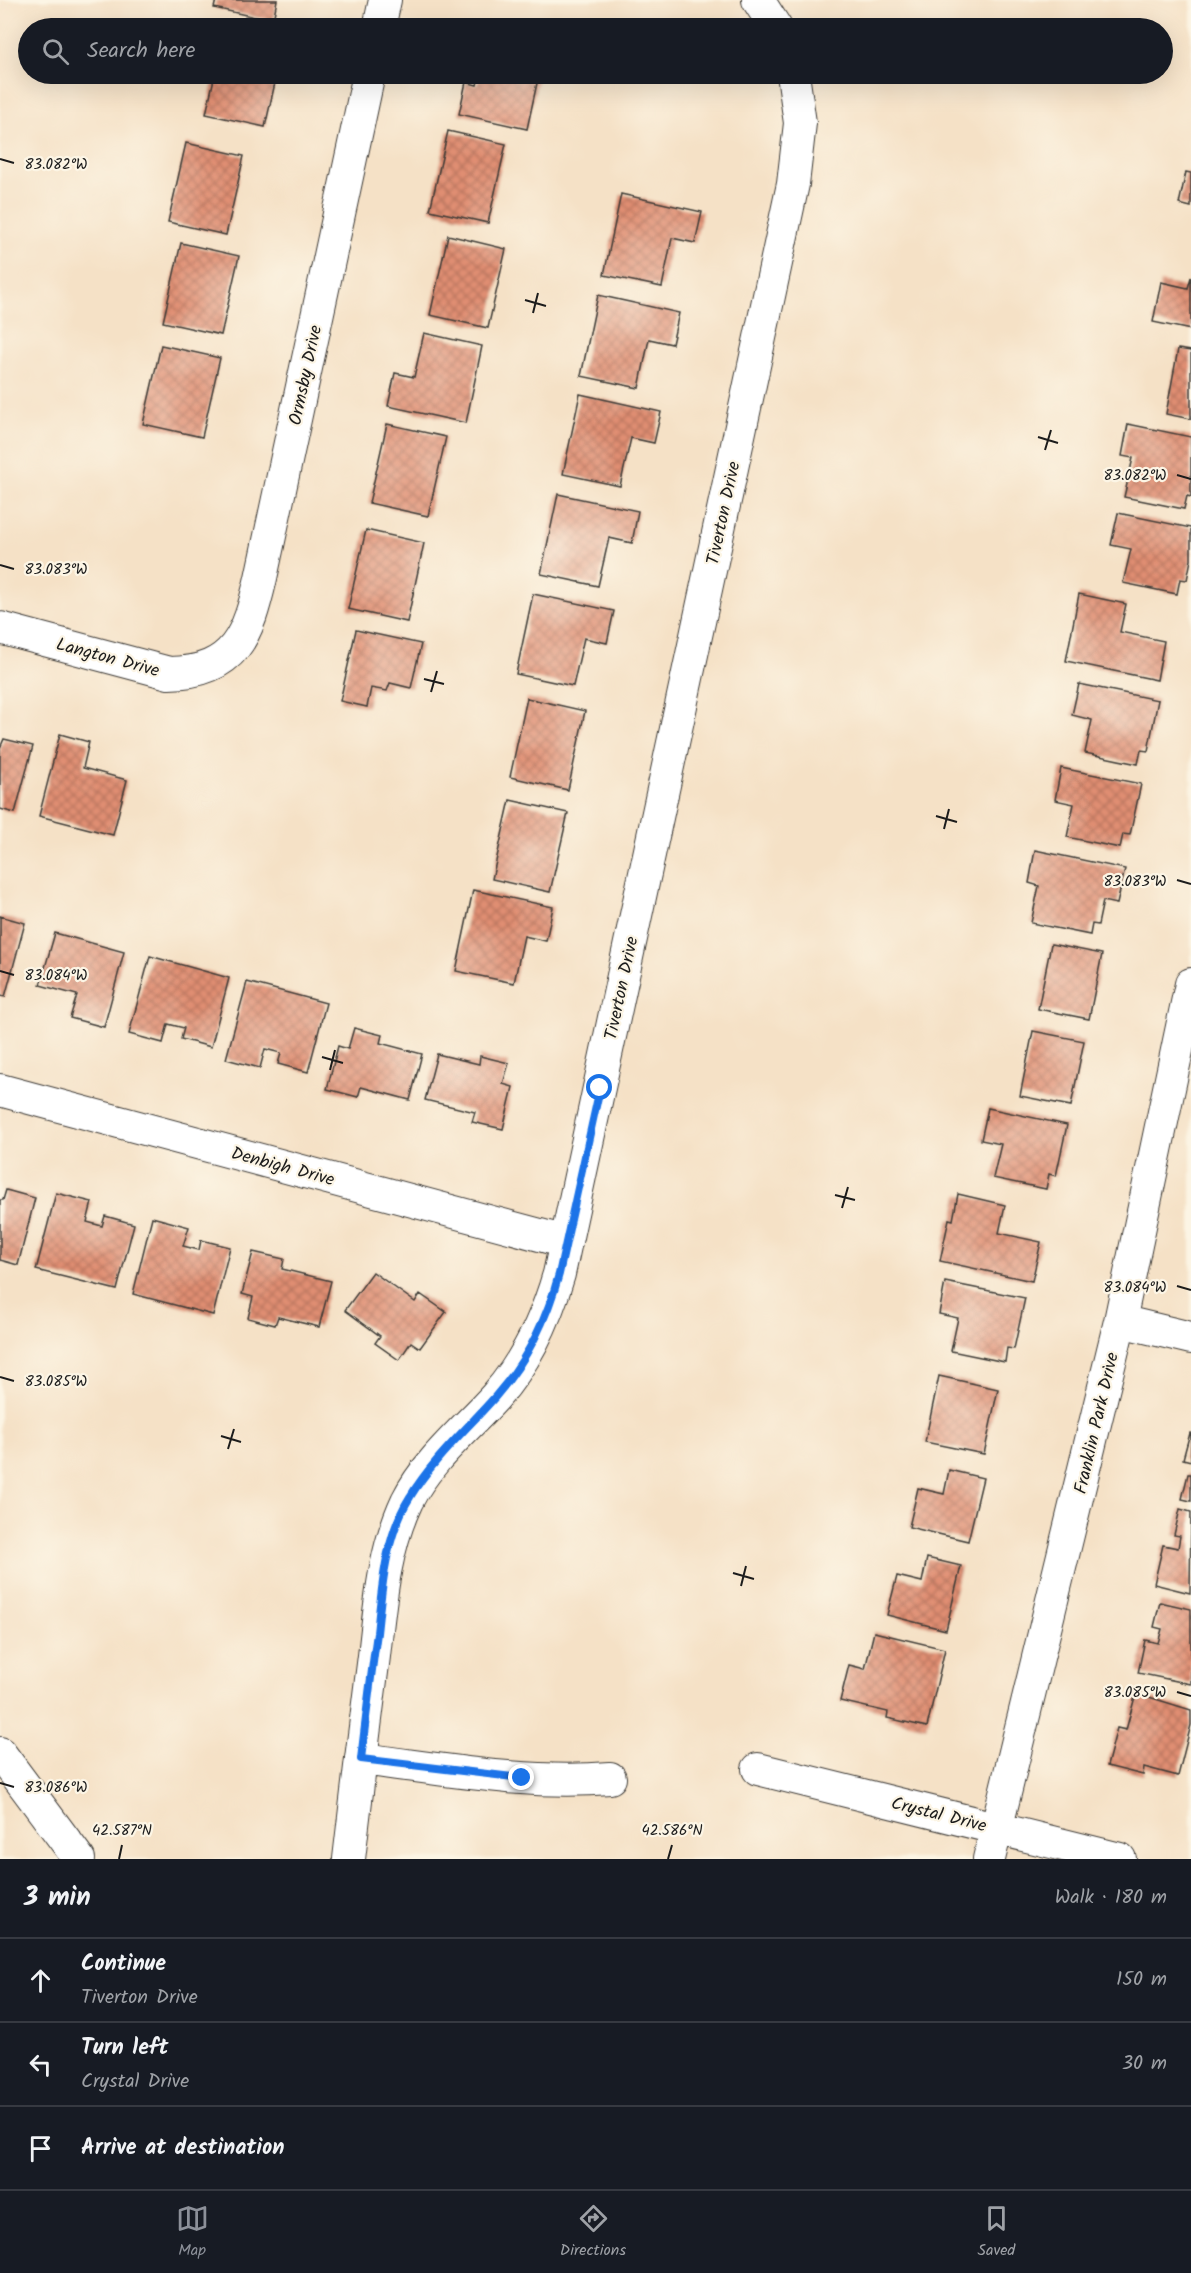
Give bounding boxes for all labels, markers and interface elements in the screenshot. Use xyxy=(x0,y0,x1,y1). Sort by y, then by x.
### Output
search box xyxy=(18,18,1173,84)
text: Search here xyxy=(87,34,195,69)
icon: search xyxy=(39,35,72,68)
text: 83.082°W xyxy=(24,153,88,177)
street label: Ormsby Drive xyxy=(282,323,331,428)
street label: Tiverton Drive xyxy=(699,459,750,568)
text: 83.082°W xyxy=(1103,464,1167,488)
text: 83.083°W xyxy=(24,558,88,582)
street label: Langton Drive xyxy=(53,631,163,686)
text: 83.083°W xyxy=(1103,870,1167,894)
street label: Tiverton Drive xyxy=(597,934,648,1043)
text: 83.084°W xyxy=(25,964,88,988)
route start xyxy=(586,1074,612,1100)
street label: Denbigh Drive xyxy=(228,1140,338,1195)
text: 83.084°W xyxy=(1104,1276,1167,1300)
street label: Franklin Park Drive xyxy=(1067,1350,1128,1497)
text: 83.085°W xyxy=(25,1370,88,1394)
text: 83.085°W xyxy=(1104,1681,1167,1705)
route end xyxy=(508,1764,534,1790)
text: 83.086°W xyxy=(25,1776,88,1800)
street label: Crystal Drive xyxy=(888,1790,989,1841)
text: 42.587°N xyxy=(92,1819,152,1843)
text: 42.586°N xyxy=(641,1819,703,1843)
text: 3 min xyxy=(24,1877,91,1919)
text: Walk · 180 m xyxy=(1055,1882,1167,1914)
text: Continue xyxy=(81,1947,166,1982)
icon: ahead xyxy=(24,1964,57,1997)
text: 150 m xyxy=(1116,1964,1167,1996)
text: Tiverton Drive xyxy=(81,1982,198,2014)
text: Turn left xyxy=(81,2031,168,2066)
icon: left xyxy=(24,2048,57,2081)
text: 30 m xyxy=(1122,2048,1167,2080)
text: Crystal Drive xyxy=(81,2066,189,2098)
text: Arrive at destination xyxy=(81,2131,284,2166)
icon: arrive xyxy=(24,2132,57,2165)
tab: Map xyxy=(176,2202,209,2263)
tab: Directions xyxy=(560,2202,626,2263)
tab: Saved xyxy=(977,2202,1015,2263)

